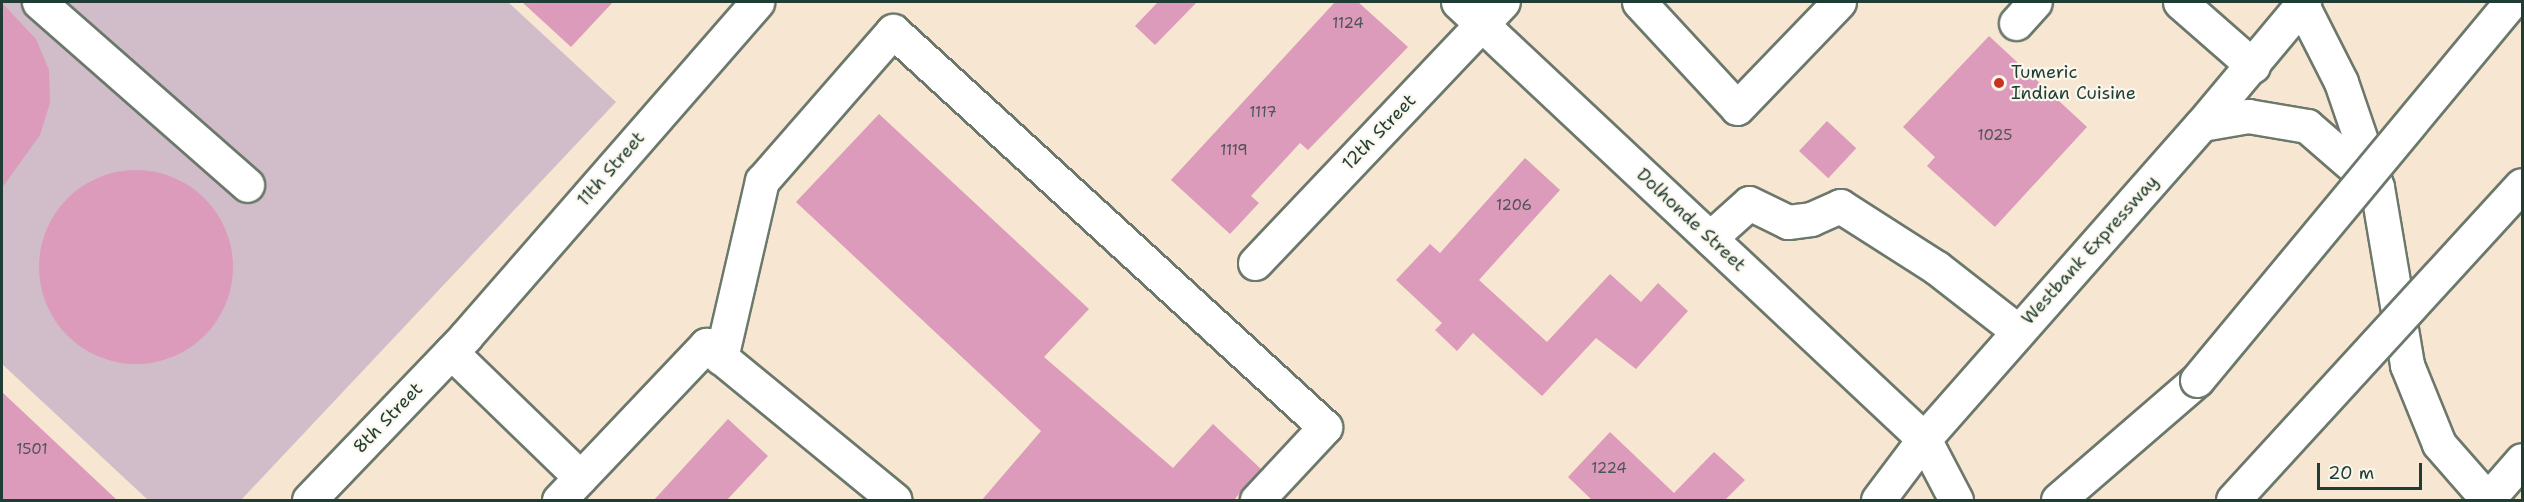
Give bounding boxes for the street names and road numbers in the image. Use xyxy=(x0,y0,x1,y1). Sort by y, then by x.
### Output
street label: 12th Street xyxy=(1338,90,1420,174)
street label: 11th Street xyxy=(573,127,649,211)
street label: Dolhonde Street xyxy=(1632,164,1750,276)
street label: Westbank Expressway xyxy=(2017,171,2163,329)
street label: 8th Street xyxy=(349,378,427,458)

